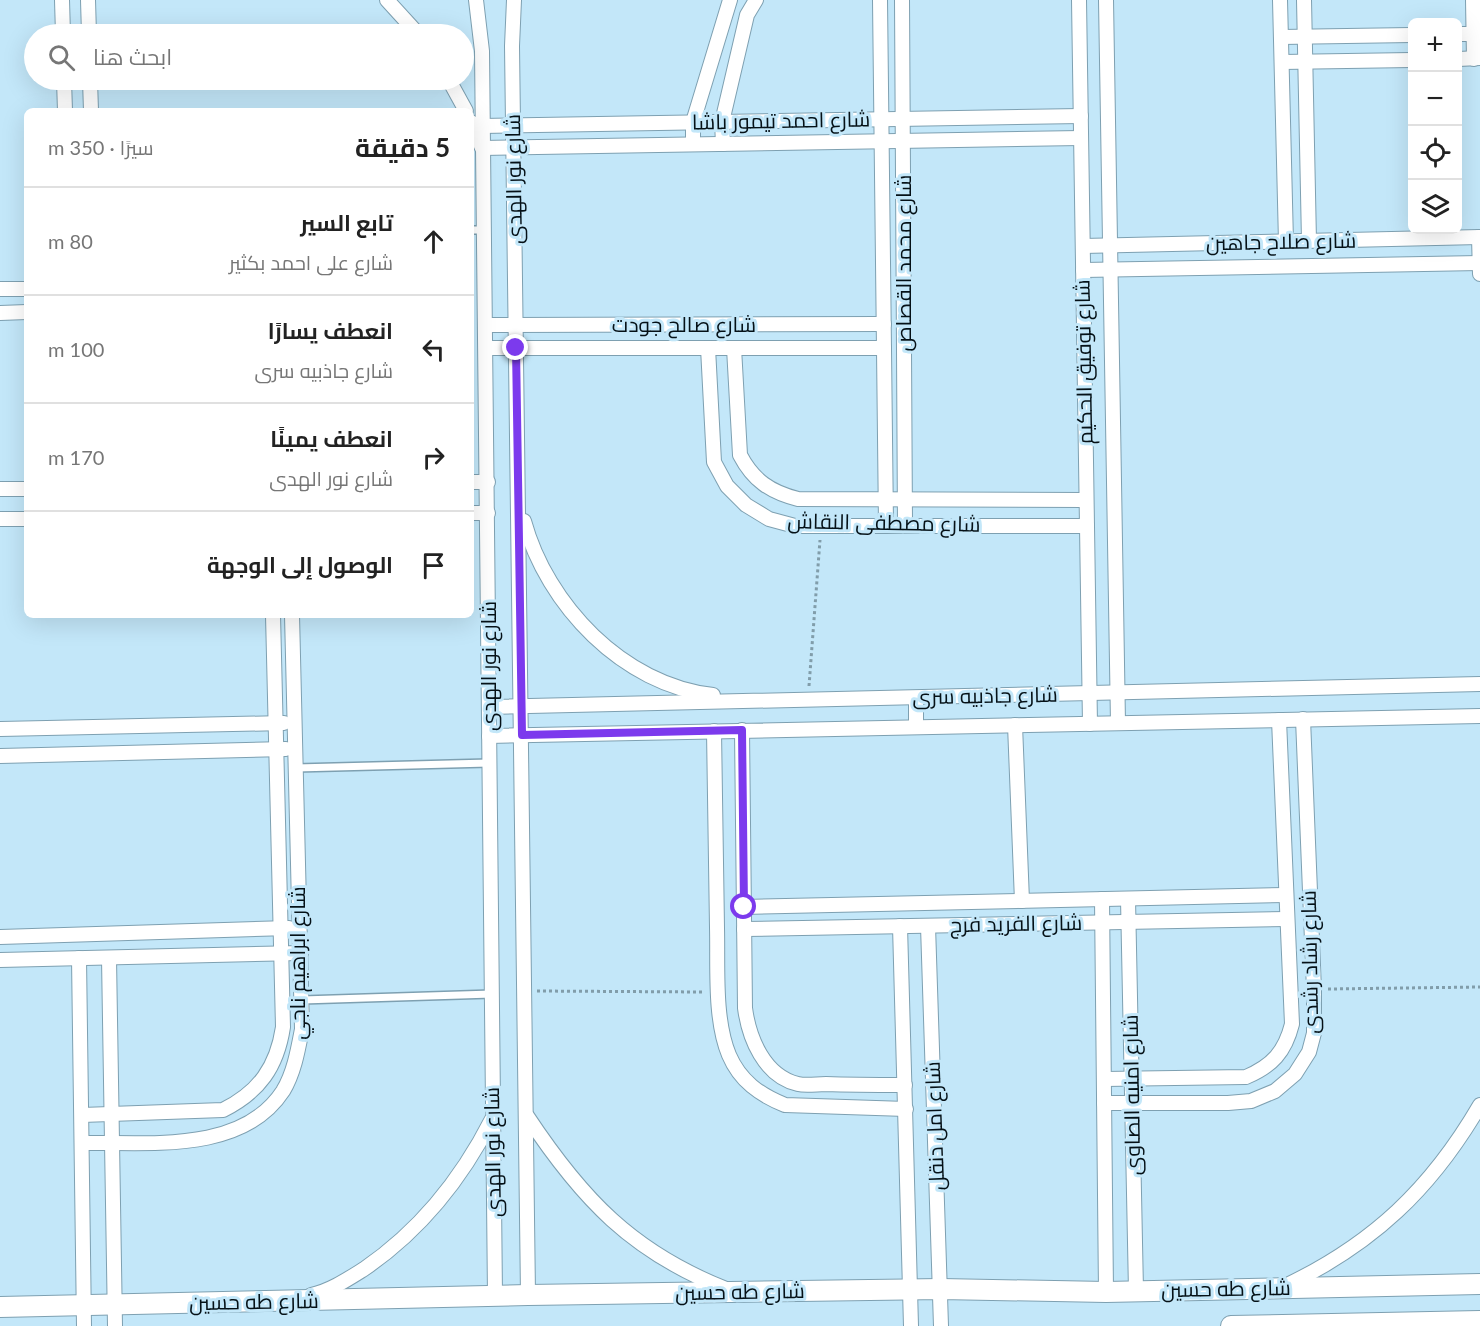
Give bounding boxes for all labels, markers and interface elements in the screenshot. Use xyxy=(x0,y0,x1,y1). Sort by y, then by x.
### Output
map controls xyxy=(1408,18,1462,234)
button: + xyxy=(1408,18,1462,72)
search box xyxy=(24,24,474,90)
icon: search xyxy=(45,41,78,74)
text: ابحث هنا xyxy=(93,43,172,70)
button: − xyxy=(1408,72,1462,126)
street label: شارع احمد تيمور باشا xyxy=(692,105,870,137)
street label: شارع نور الهدى xyxy=(499,114,529,244)
button: locate xyxy=(1408,126,1462,180)
text: 5 دقيقة xyxy=(355,131,450,163)
text: سيرًا · 350 m xyxy=(48,135,154,159)
street label: شارع محمد القصاص xyxy=(890,175,918,351)
button: layers xyxy=(1408,180,1462,234)
text: تابع السير xyxy=(300,209,393,236)
icon: ahead xyxy=(417,225,450,258)
street label: شارع صلاح جاهين xyxy=(1206,227,1356,257)
text: 80 m xyxy=(48,229,93,253)
text: شارع على احمد بكثير xyxy=(229,250,393,274)
street label: شارع توفيق الحكيم xyxy=(1069,279,1099,445)
street label: شارع صالح جودت xyxy=(612,311,756,339)
text: انعطف يسارًا xyxy=(268,317,393,344)
icon: left xyxy=(417,333,450,366)
route end xyxy=(502,334,528,360)
text: 100 m xyxy=(48,337,104,361)
text: شارع جاذبيه سرى xyxy=(254,358,393,382)
text: انعطف يمينًا xyxy=(270,425,393,452)
icon: right xyxy=(417,441,450,474)
text: 170 m xyxy=(48,445,104,469)
text: شارع نور الهدى xyxy=(269,466,393,490)
street label: شارع مصطفى النقاش xyxy=(787,507,981,539)
icon: arrive xyxy=(417,549,450,582)
text: الوصول إلى الوجهة xyxy=(207,551,393,578)
street label: شارع نور الهدى xyxy=(475,601,503,731)
street label: شارع جاذبيه سرى xyxy=(912,681,1058,711)
street label: شارع ابراهيم ناجي xyxy=(284,886,314,1040)
street label: شارع رشاد رشدى xyxy=(1295,890,1325,1034)
route start xyxy=(730,893,756,919)
street label: شارع الفريد فرج xyxy=(950,909,1082,939)
street label: شارع امنيه الصاوى xyxy=(1117,1014,1147,1176)
street label: شارع امل دنقل xyxy=(919,1061,951,1191)
street label: شارع نور الهدى xyxy=(478,1087,508,1217)
street label: شارع طه حسين xyxy=(1161,1274,1291,1304)
street label: شارع طه حسين xyxy=(675,1277,805,1307)
street label: شارع طه حسين xyxy=(189,1287,319,1317)

